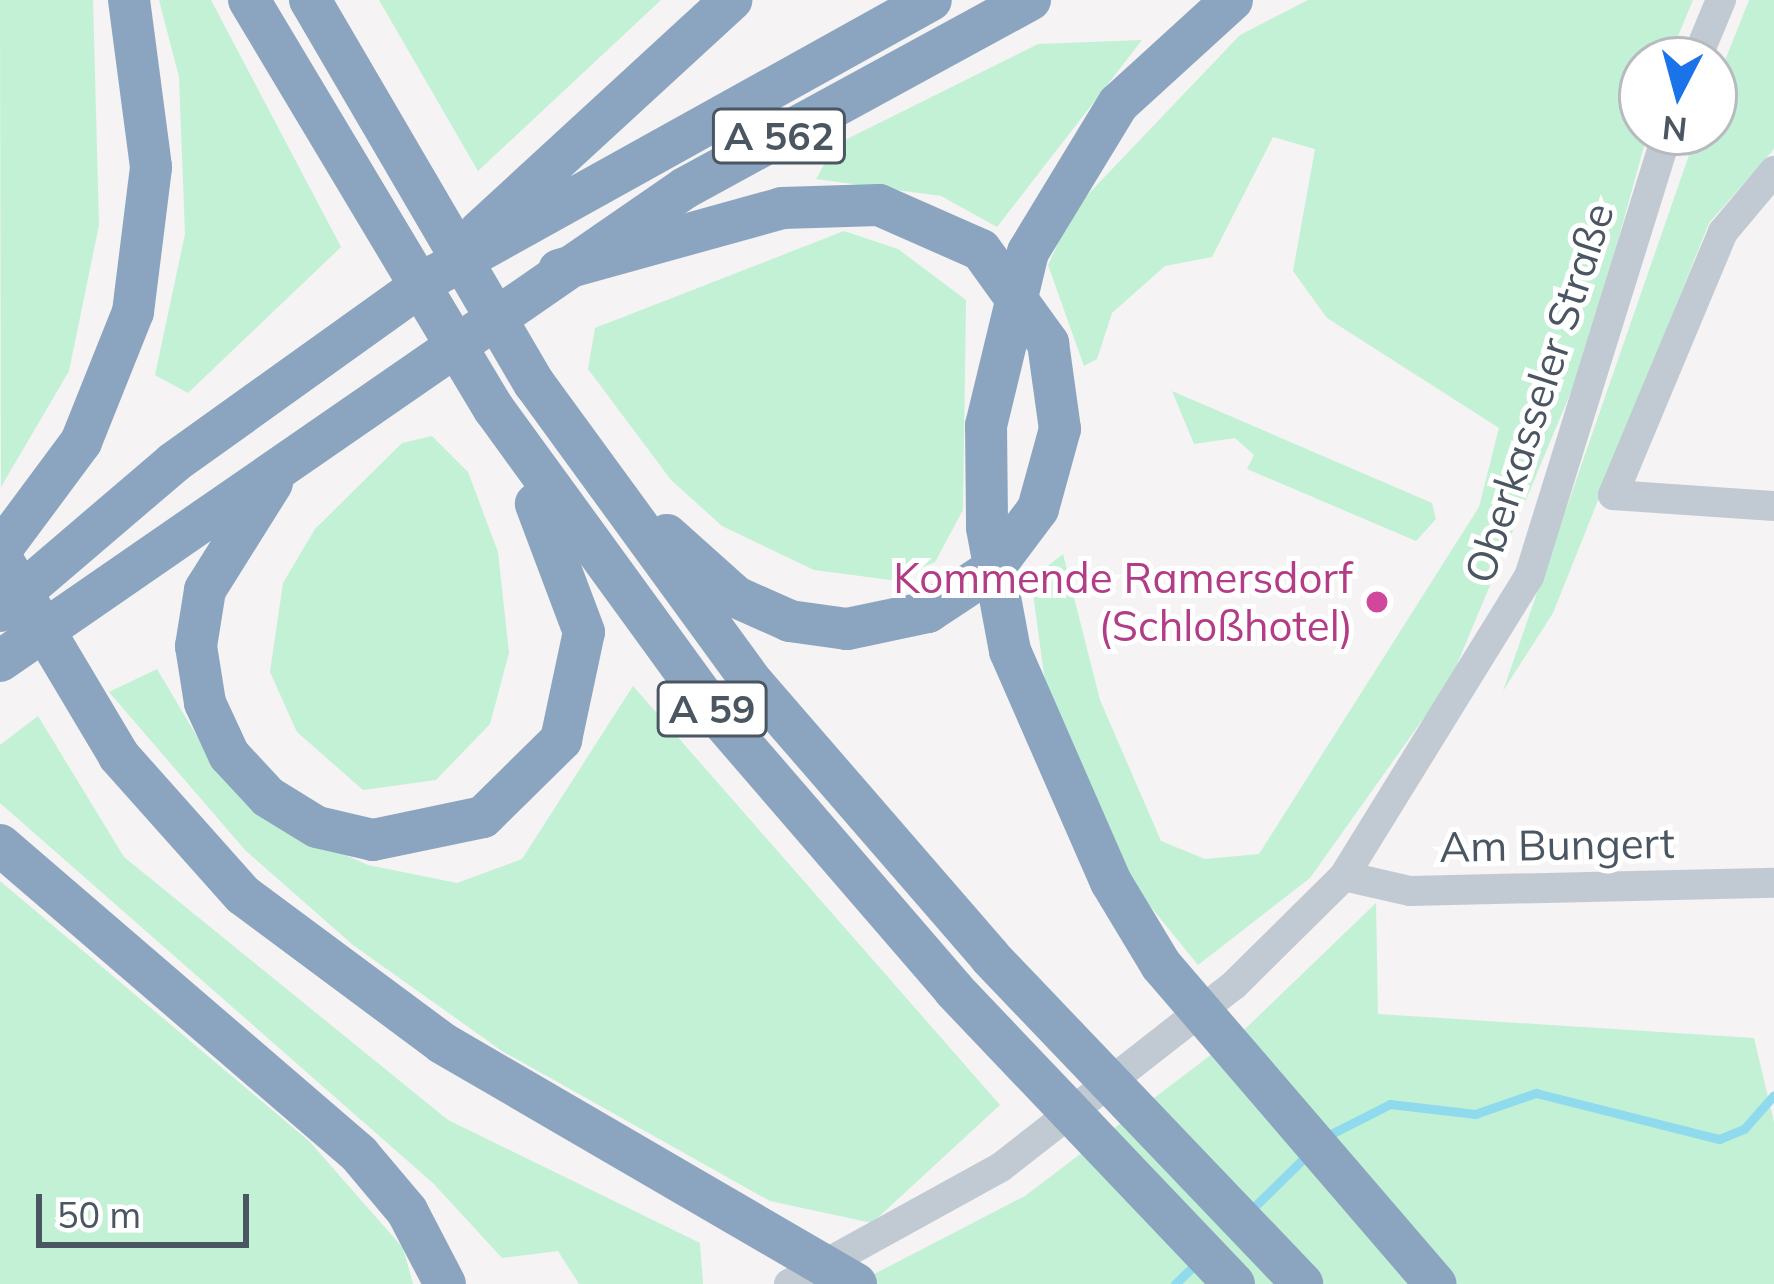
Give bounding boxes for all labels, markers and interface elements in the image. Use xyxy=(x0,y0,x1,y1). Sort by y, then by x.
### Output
north arrow xyxy=(1618,36,1738,156)
road number: A 562 xyxy=(710,103,848,169)
text: N xyxy=(1660,108,1689,151)
street label: Oberkasseler Straße xyxy=(1454,197,1624,589)
place label: Kommende Ramersdorf (Schloßhotel) xyxy=(893,553,1353,652)
marker: Kommende Ramersdorf (Schloßhotel) xyxy=(1364,589,1390,615)
road number: A 59 xyxy=(655,676,769,742)
street label: Am Bungert xyxy=(1439,818,1675,872)
scale bar xyxy=(42,1170,255,1244)
text: 50 m xyxy=(57,1192,141,1237)

